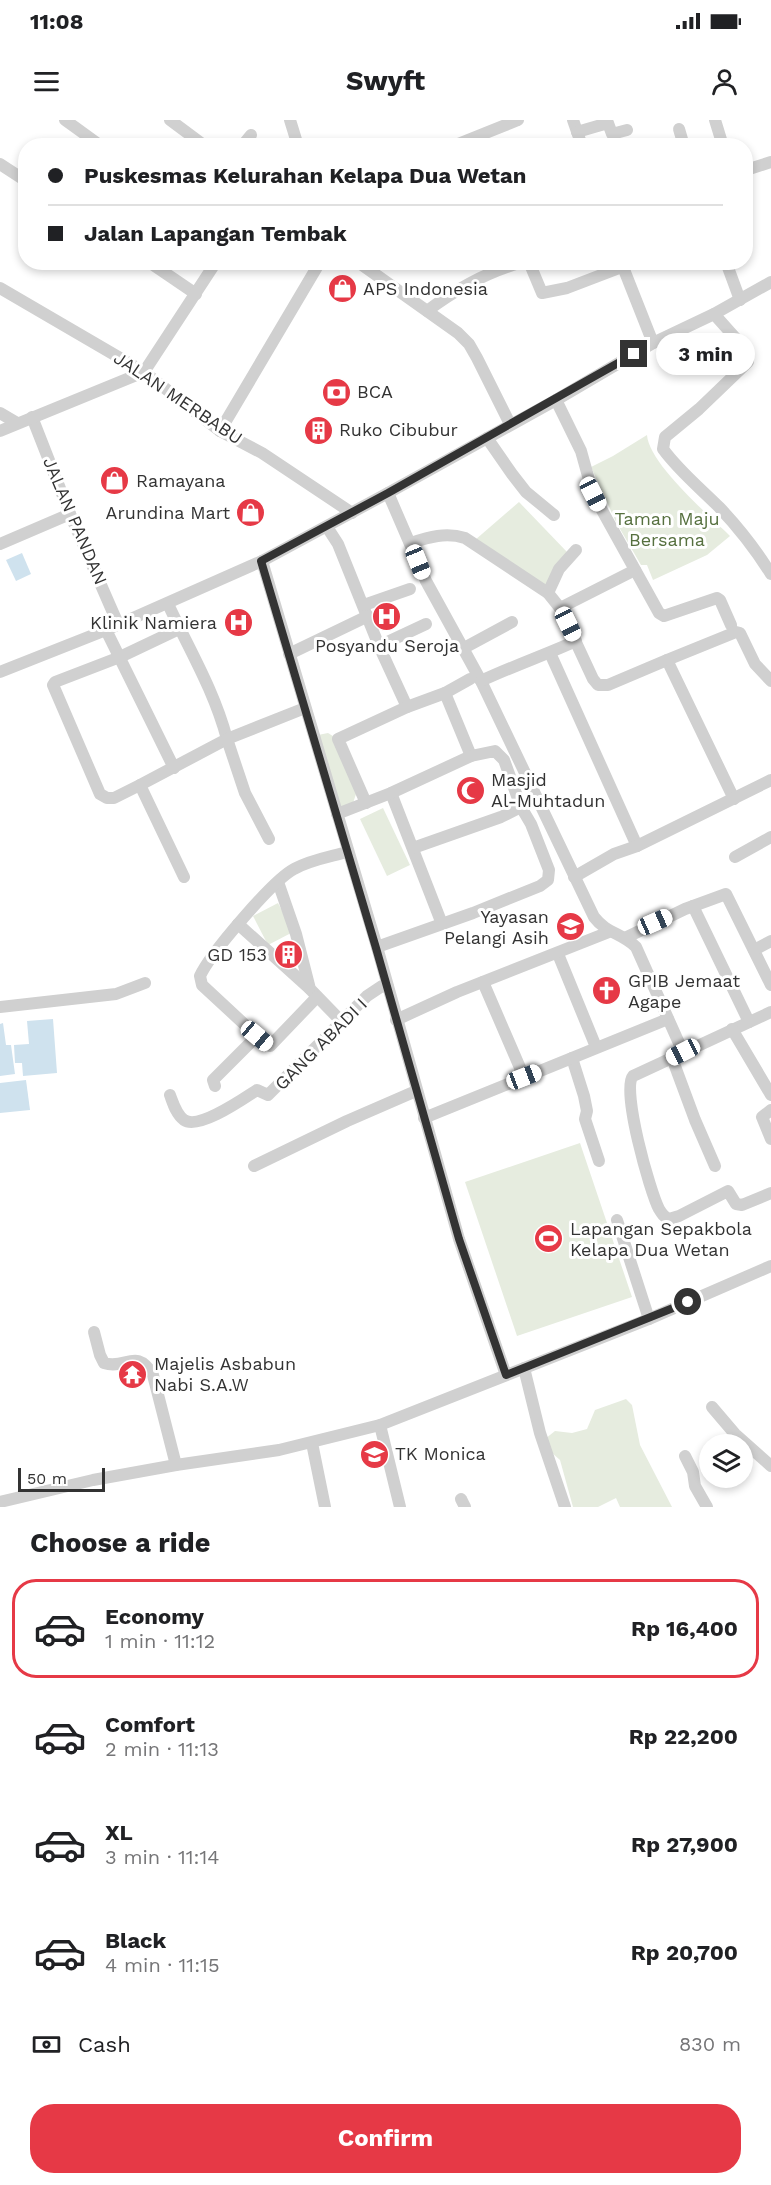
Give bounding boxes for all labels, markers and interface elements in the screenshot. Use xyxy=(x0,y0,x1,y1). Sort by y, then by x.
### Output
text: 11:08 xyxy=(30,9,84,34)
icon: menu xyxy=(30,65,63,98)
text: Swyft xyxy=(346,65,425,97)
icon: person xyxy=(708,65,741,98)
text: Puskesmas Kelurahan Kelapa Dua Wetan xyxy=(84,163,526,188)
text: Jalan Lapangan Tembak xyxy=(84,221,347,246)
shop icon: APS Indonesia xyxy=(326,273,358,305)
place label: APS Indonesia xyxy=(363,278,488,299)
callout: 3 min xyxy=(655,333,754,375)
route end xyxy=(620,340,647,367)
text: 3 min xyxy=(678,342,733,366)
street label: JALAN MERBABU xyxy=(110,347,247,448)
bank icon: BCA xyxy=(320,376,352,408)
place label: BCA xyxy=(357,381,393,402)
building icon: Ruko Cibubur xyxy=(302,414,334,446)
place label: Ruko Cibubur xyxy=(339,419,458,440)
street label: JALAN PANDAN xyxy=(39,454,112,588)
shop icon: Ramayana xyxy=(99,465,131,497)
place label: Ramayana xyxy=(136,470,226,491)
car xyxy=(577,474,609,514)
shop icon: Arundina Mart xyxy=(235,497,267,529)
place label: Arundina Mart xyxy=(106,502,230,523)
park label: Taman Maju Bersama xyxy=(614,508,720,550)
car xyxy=(403,542,433,582)
hospital icon: Posyandu Seroja xyxy=(371,601,403,633)
car xyxy=(552,604,584,644)
hospital icon: Klinik Namiera xyxy=(222,607,254,639)
place label: Klinik Namiera xyxy=(90,612,217,633)
place label: Posyandu Seroja xyxy=(315,635,459,656)
place label: Masjid Al-Muhtadun xyxy=(491,769,605,811)
mosque icon: Masjid Al-Muhtadun xyxy=(454,774,486,806)
place label: Yayasan Pelangi Asih xyxy=(444,906,549,948)
car xyxy=(635,906,675,938)
school or university icon: Yayasan Pelangi Asih xyxy=(554,911,586,943)
building icon: GD 153 xyxy=(272,939,304,971)
place label: GD 153 xyxy=(207,944,267,965)
place label: GPIB Jemaat Agape xyxy=(628,970,740,1012)
church icon: GPIB Jemaat Agape xyxy=(591,975,623,1007)
street label: GANG ABADI I xyxy=(270,993,371,1094)
car xyxy=(237,1018,277,1054)
car xyxy=(663,1036,703,1068)
car xyxy=(504,1062,544,1092)
place label: Lapangan Sepakbola Kelapa Dua Wetan xyxy=(570,1218,752,1260)
sports icon: Lapangan Sepakbola Kelapa Dua Wetan xyxy=(533,1223,565,1255)
route start xyxy=(674,1288,701,1315)
place label: Majelis Asbabun Nabi S.A.W xyxy=(154,1353,296,1395)
temple icon: Majelis Asbabun Nabi S.A.W xyxy=(117,1358,149,1390)
map controls xyxy=(699,1434,753,1488)
button: layers xyxy=(699,1434,753,1488)
school or university icon: TK Monica xyxy=(358,1438,390,1470)
place label: TK Monica xyxy=(395,1443,486,1464)
scale bar xyxy=(18,1465,105,1492)
text: 50 m xyxy=(27,1469,67,1488)
text: Choose a ride xyxy=(30,1527,210,1559)
icon: car xyxy=(33,1602,87,1656)
text: Economy xyxy=(105,1604,204,1629)
text: Rp 16,400 xyxy=(631,1616,738,1641)
text: 1 min · 11:12 xyxy=(105,1629,215,1653)
icon: car xyxy=(33,1710,87,1764)
text: Comfort xyxy=(105,1712,195,1737)
text: Rp 22,200 xyxy=(629,1724,738,1749)
text: 2 min · 11:13 xyxy=(105,1737,219,1761)
icon: car xyxy=(33,1818,87,1872)
text: XL xyxy=(105,1820,133,1845)
text: Rp 27,900 xyxy=(631,1832,738,1857)
text: 3 min · 11:14 xyxy=(105,1845,220,1869)
icon: car xyxy=(33,1926,87,1980)
text: Black xyxy=(105,1928,166,1953)
text: Rp 20,700 xyxy=(631,1940,738,1965)
text: 4 min · 11:15 xyxy=(105,1953,220,1977)
icon: cash xyxy=(30,2028,63,2061)
text: Cash xyxy=(78,2032,131,2057)
text: 830 m xyxy=(679,2032,741,2056)
button: Confirm xyxy=(30,2104,741,2173)

